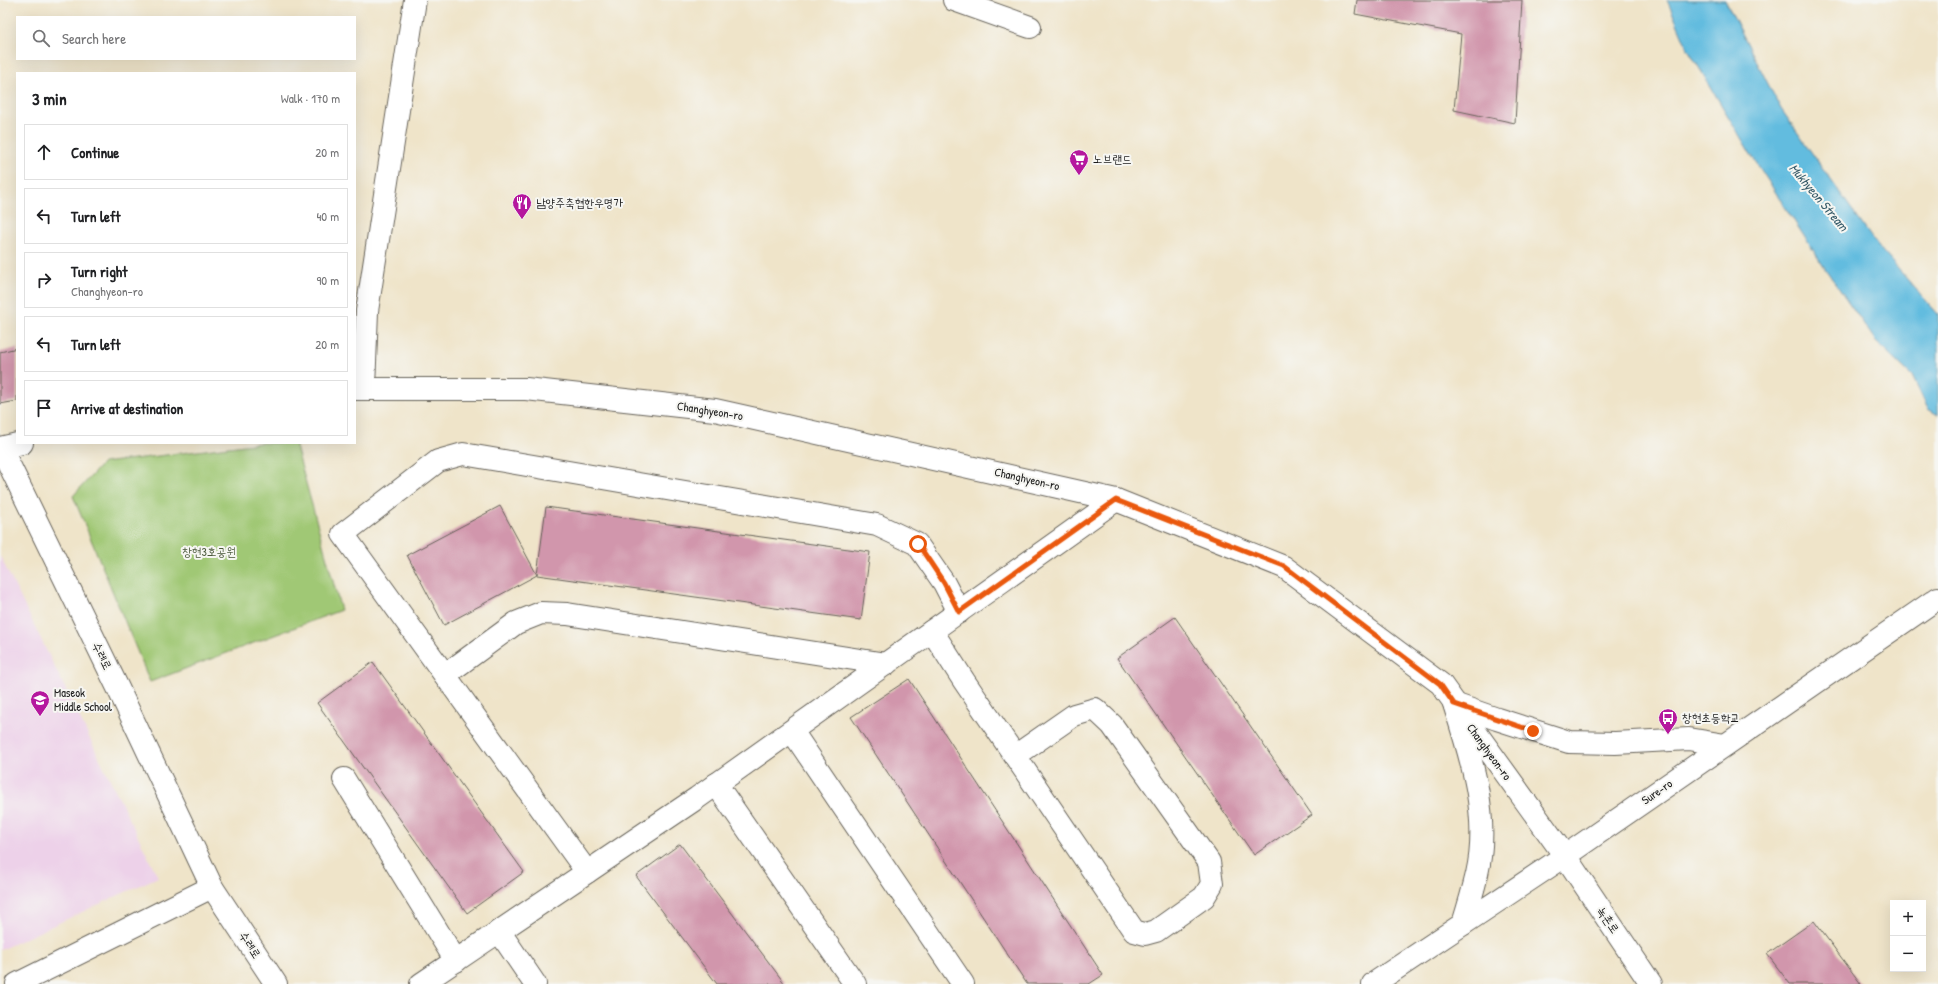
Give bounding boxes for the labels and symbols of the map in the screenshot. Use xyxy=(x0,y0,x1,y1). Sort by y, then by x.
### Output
supermarket icon: 노브랜드 xyxy=(1068,148,1090,176)
place label: 노브랜드 xyxy=(1093,150,1132,167)
water label: Mukhyeon Stream xyxy=(1785,159,1853,236)
restaurant icon: 남양주축협한우명가 xyxy=(511,192,533,220)
place label: 남양주축협한우명가 xyxy=(536,194,623,211)
street label: Changhyeon-ro xyxy=(676,397,744,424)
street label: Changhyeon-ro xyxy=(993,463,1062,494)
route start xyxy=(909,535,927,553)
park label: 창현3호공원 xyxy=(182,543,236,560)
street label: 수레로 xyxy=(88,639,116,673)
place label: Maseok Middle School xyxy=(54,684,113,715)
school or university icon: Maseok Middle School xyxy=(29,689,51,717)
bus stop icon: 창현초등학교 xyxy=(1657,707,1679,735)
place label: 창현초등학교 xyxy=(1682,709,1740,726)
street label: Changhyeon-ro xyxy=(1463,720,1516,784)
route end xyxy=(1524,722,1542,740)
street label: Sure-ro xyxy=(1638,775,1676,808)
street label: 녹촌로 xyxy=(1593,903,1624,936)
street label: 수레로 xyxy=(235,928,265,962)

